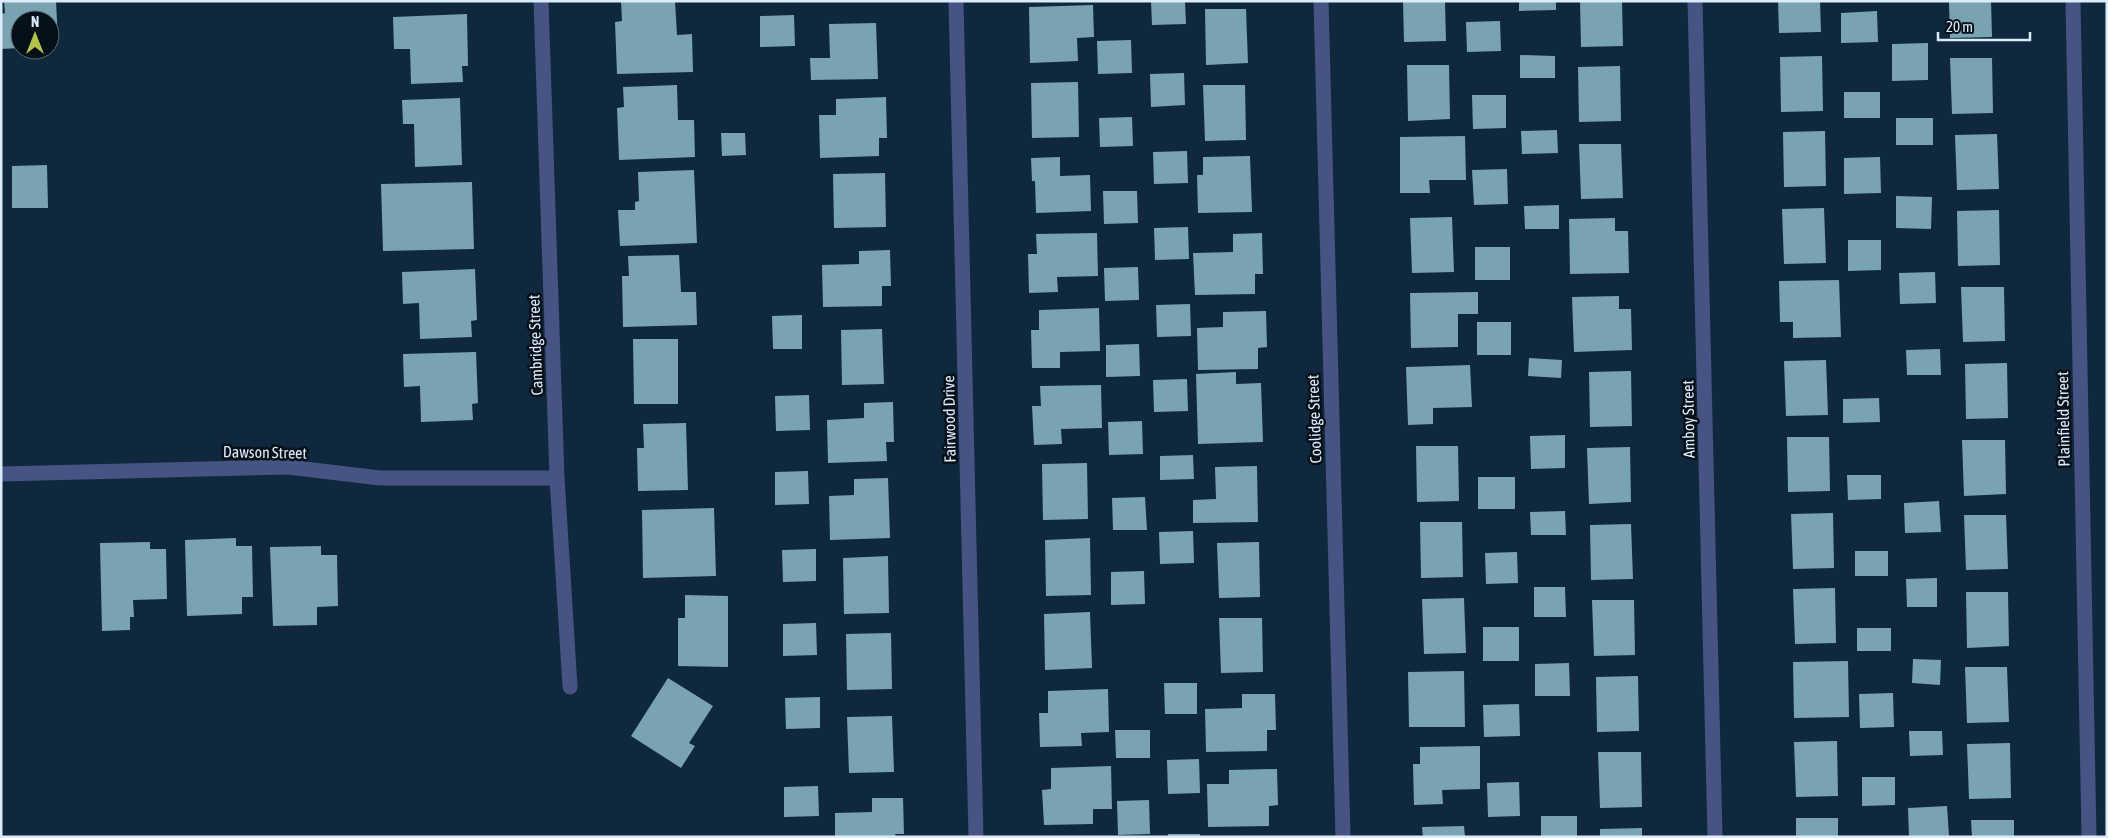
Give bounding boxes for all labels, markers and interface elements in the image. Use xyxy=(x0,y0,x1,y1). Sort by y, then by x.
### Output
north arrow xyxy=(10,10,60,60)
scale bar xyxy=(1938,10,2030,42)
text: N xyxy=(31,14,39,30)
text: 20 m xyxy=(1946,18,1973,35)
street label: Cambridge Street xyxy=(524,294,547,396)
street label: Plainfield Street xyxy=(2053,371,2073,467)
street label: Coolidge Street xyxy=(1303,374,1326,464)
street label: Fairwood Drive xyxy=(939,375,959,463)
street label: Amboy Street xyxy=(1678,379,1699,458)
street label: Dawson Street xyxy=(223,442,308,462)

